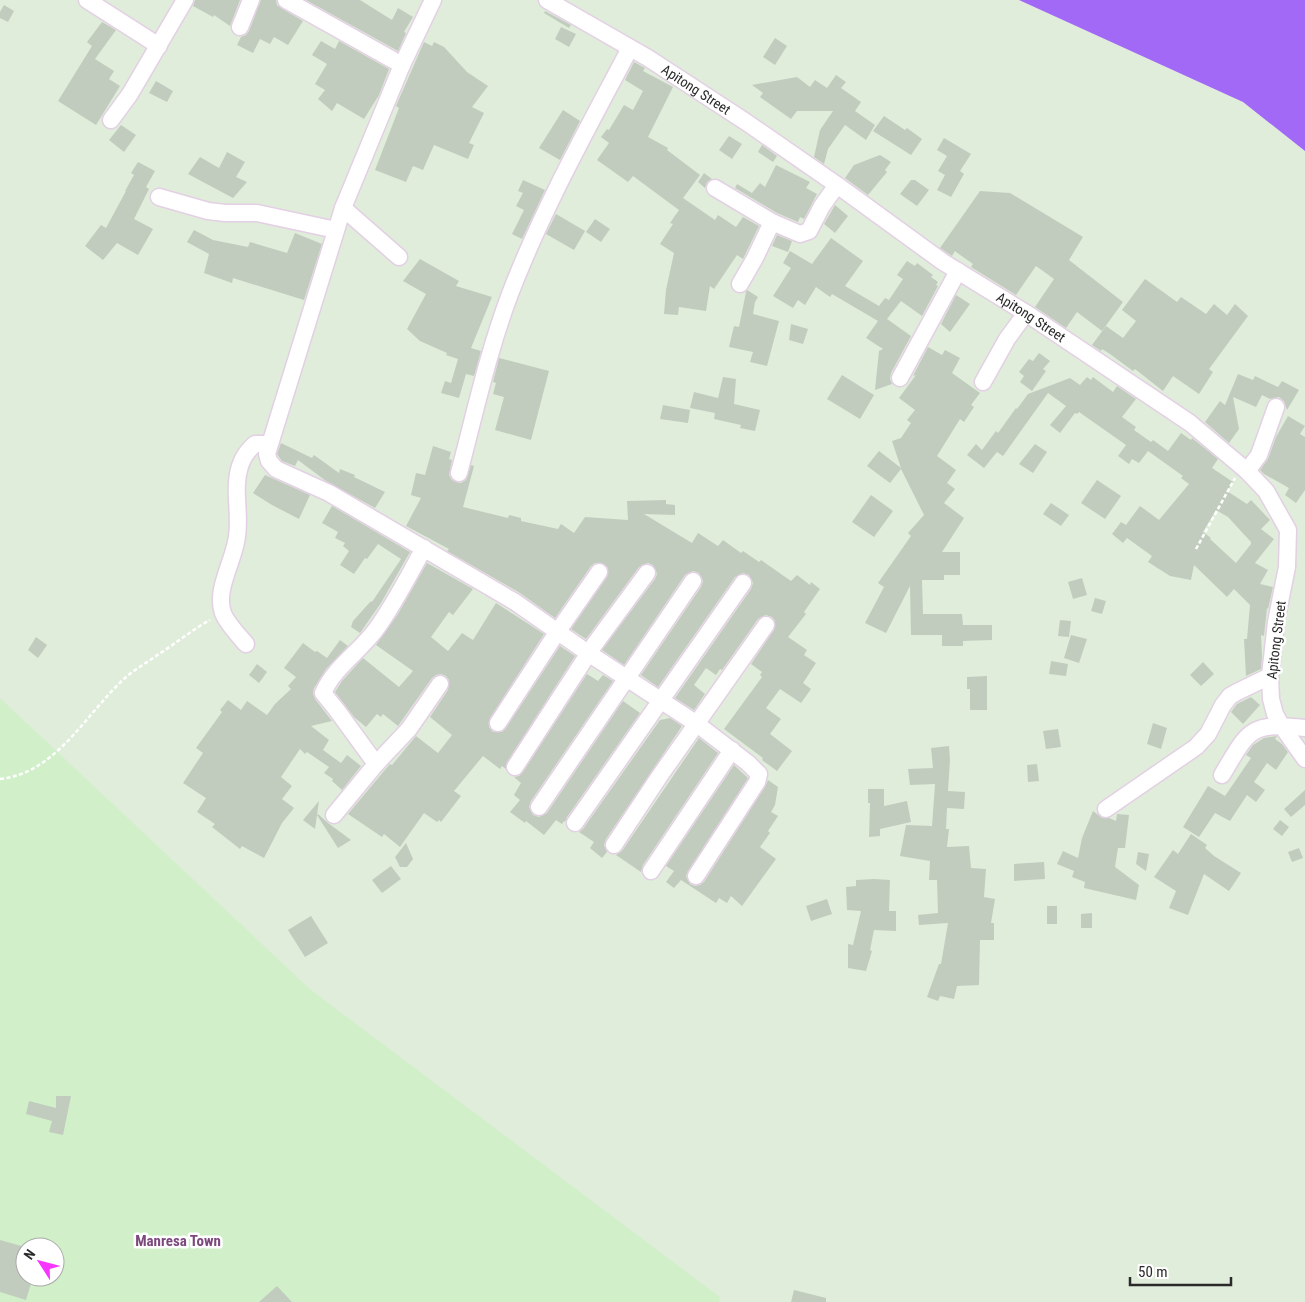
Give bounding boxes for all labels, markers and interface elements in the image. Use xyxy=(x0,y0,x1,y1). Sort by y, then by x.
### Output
street label: Apitong Street xyxy=(659,61,734,118)
street label: Apitong Street xyxy=(994,289,1069,345)
street label: Apitong Street xyxy=(1263,600,1289,680)
district label: Manresa Town xyxy=(135,1232,221,1250)
north arrow xyxy=(15,1237,65,1287)
text: N xyxy=(20,1246,38,1263)
scale bar xyxy=(1130,1254,1231,1286)
text: 50 m xyxy=(1138,1263,1168,1281)

